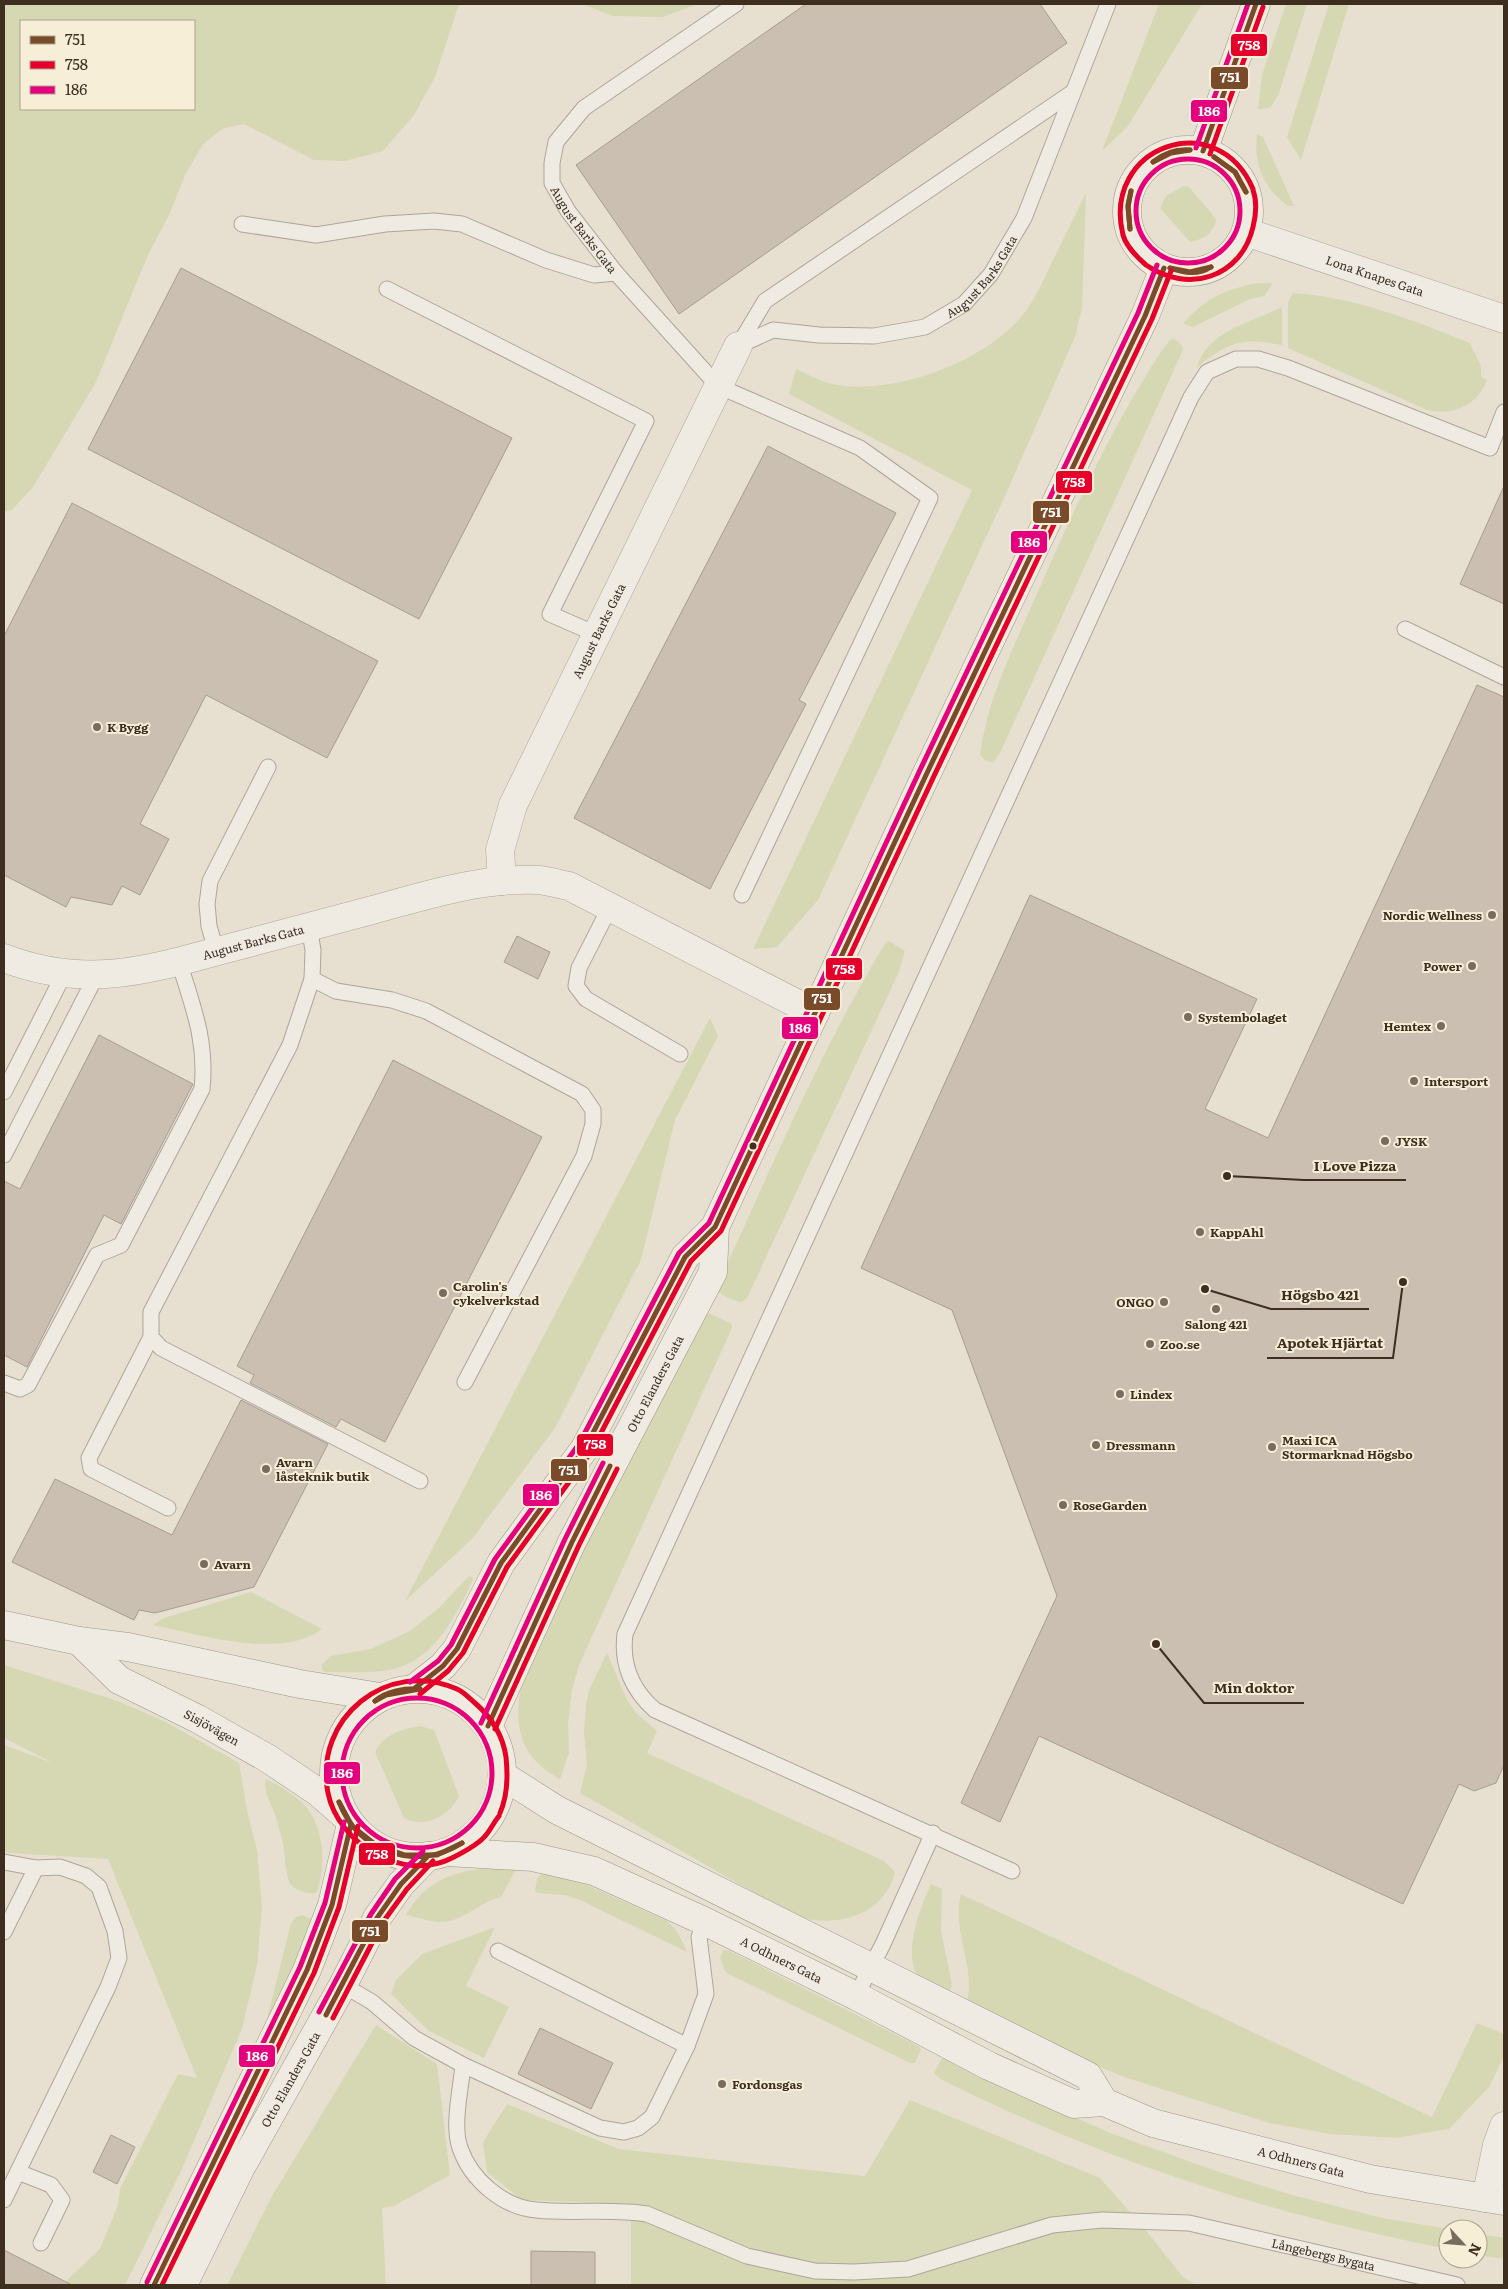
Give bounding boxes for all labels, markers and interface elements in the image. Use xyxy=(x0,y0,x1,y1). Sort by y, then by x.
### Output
legend xyxy=(20,20,195,110)
text: 751 xyxy=(65,27,86,50)
line badge: 758 xyxy=(1230,33,1268,57)
text: 758 xyxy=(1237,34,1261,54)
text: 758 xyxy=(65,52,88,75)
line badge: 751 xyxy=(1210,66,1249,90)
text: 751 xyxy=(1220,66,1241,86)
text: 186 xyxy=(65,77,87,100)
line badge: 186 xyxy=(1190,99,1228,123)
text: 186 xyxy=(1198,100,1220,120)
street label: August Barks Gata xyxy=(546,182,622,277)
street label: August Barks Gata xyxy=(942,231,1021,322)
street label: Lona Knapes Gata xyxy=(1323,251,1427,301)
line badge: 758 xyxy=(1055,470,1093,494)
text: 758 xyxy=(1062,471,1086,491)
line badge: 751 xyxy=(1032,500,1070,524)
text: 751 xyxy=(1041,501,1062,521)
line badge: 186 xyxy=(1010,530,1048,554)
text: 186 xyxy=(1018,531,1040,551)
street label: August Barks Gata xyxy=(567,580,630,681)
place label: K Bygg xyxy=(107,718,149,736)
marker: K Bygg xyxy=(91,721,103,733)
place label: Nordic Wellness xyxy=(1383,906,1482,924)
marker: Nordic Wellness xyxy=(1486,909,1498,921)
street label: August Barks Gata xyxy=(200,919,306,964)
line badge: 758 xyxy=(825,957,863,981)
place label: Power xyxy=(1423,957,1462,975)
text: 758 xyxy=(832,958,856,978)
marker: Power xyxy=(1466,960,1478,972)
line badge: 751 xyxy=(803,987,841,1011)
text: 751 xyxy=(812,987,833,1007)
place label: Systembolaget xyxy=(1198,1008,1288,1026)
marker: Systembolaget xyxy=(1182,1011,1194,1023)
line badge: 186 xyxy=(781,1016,819,1040)
text: 186 xyxy=(789,1017,811,1037)
place label: Hemtex xyxy=(1384,1017,1432,1035)
marker: Hemtex xyxy=(1435,1020,1447,1032)
place label: Intersport xyxy=(1424,1072,1489,1090)
marker: Intersport xyxy=(1408,1075,1420,1087)
place label: JYSK xyxy=(1395,1132,1428,1150)
marker: JYSK xyxy=(1379,1135,1391,1147)
unlabelled marker xyxy=(748,1141,758,1151)
callout: I Love Pizza xyxy=(1304,1151,1406,1180)
text: I Love Pizza xyxy=(1314,1155,1397,1175)
place label: KappAhl xyxy=(1210,1223,1264,1241)
marker: KappAhl xyxy=(1194,1226,1206,1238)
place label: Carolin's cykelverkstad xyxy=(453,1277,539,1309)
callout: Högsbo 421 xyxy=(1271,1280,1369,1309)
text: Högsbo 421 xyxy=(1281,1284,1359,1304)
marker: Carolin's cykelverkstad xyxy=(437,1287,449,1299)
place label: ONGO xyxy=(1116,1293,1154,1311)
marker: ONGO xyxy=(1158,1296,1170,1308)
marker: Salong 421 xyxy=(1210,1303,1222,1315)
place label: Salong 421 xyxy=(1185,1315,1247,1333)
callout: Apotek Hjärtat xyxy=(1267,1329,1393,1358)
street label: Otto Elanders Gata xyxy=(622,1331,688,1435)
text: Apotek Hjärtat xyxy=(1277,1332,1384,1352)
place label: Zoo.se xyxy=(1160,1335,1200,1353)
marker: Zoo.se xyxy=(1144,1338,1156,1350)
place label: Lindex xyxy=(1130,1385,1173,1403)
marker: Lindex xyxy=(1114,1388,1126,1400)
place label: Maxi ICA Stormarknad Högsbo xyxy=(1282,1431,1413,1463)
line badge: 758 xyxy=(576,1433,614,1457)
text: 758 xyxy=(583,1433,607,1453)
place label: Dressmann xyxy=(1106,1436,1176,1454)
marker: Dressmann xyxy=(1090,1439,1102,1451)
marker: Maxi ICA Stormarknad Högsbo xyxy=(1266,1441,1278,1453)
place label: Avarn låsteknik butik xyxy=(276,1453,370,1485)
line badge: 751 xyxy=(550,1458,588,1482)
text: 751 xyxy=(559,1459,580,1479)
marker: Avarn låsteknik butik xyxy=(260,1463,272,1475)
line badge: 186 xyxy=(522,1483,560,1507)
text: 186 xyxy=(530,1484,552,1504)
place label: RoseGarden xyxy=(1073,1496,1148,1514)
marker: RoseGarden xyxy=(1057,1499,1069,1511)
place label: Avarn xyxy=(214,1555,252,1573)
marker: Avarn xyxy=(198,1558,210,1570)
callout: Min doktor xyxy=(1204,1674,1304,1703)
text: Min doktor xyxy=(1214,1677,1295,1697)
street label: Sisjövägen xyxy=(181,1704,243,1750)
line badge: 186 xyxy=(323,1761,361,1785)
text: 186 xyxy=(331,1762,353,1782)
line badge: 758 xyxy=(358,1842,396,1866)
text: 758 xyxy=(365,1843,389,1863)
line badge: 751 xyxy=(351,1919,389,1943)
text: 751 xyxy=(360,1920,381,1940)
street label: A Odhners Gata xyxy=(737,1931,826,1987)
street label: Otto Elanders Gata xyxy=(256,2028,325,2131)
line badge: 186 xyxy=(238,2044,276,2068)
text: 186 xyxy=(246,2045,268,2065)
place label: Fordonsgas xyxy=(732,2075,802,2093)
marker: Fordonsgas xyxy=(716,2078,728,2090)
street label: A Odhners Gata xyxy=(1256,2141,1347,2181)
north arrow xyxy=(1438,2219,1488,2269)
street label: Långebergs Bygata xyxy=(1270,2233,1378,2275)
text: N xyxy=(1464,2240,1487,2260)

